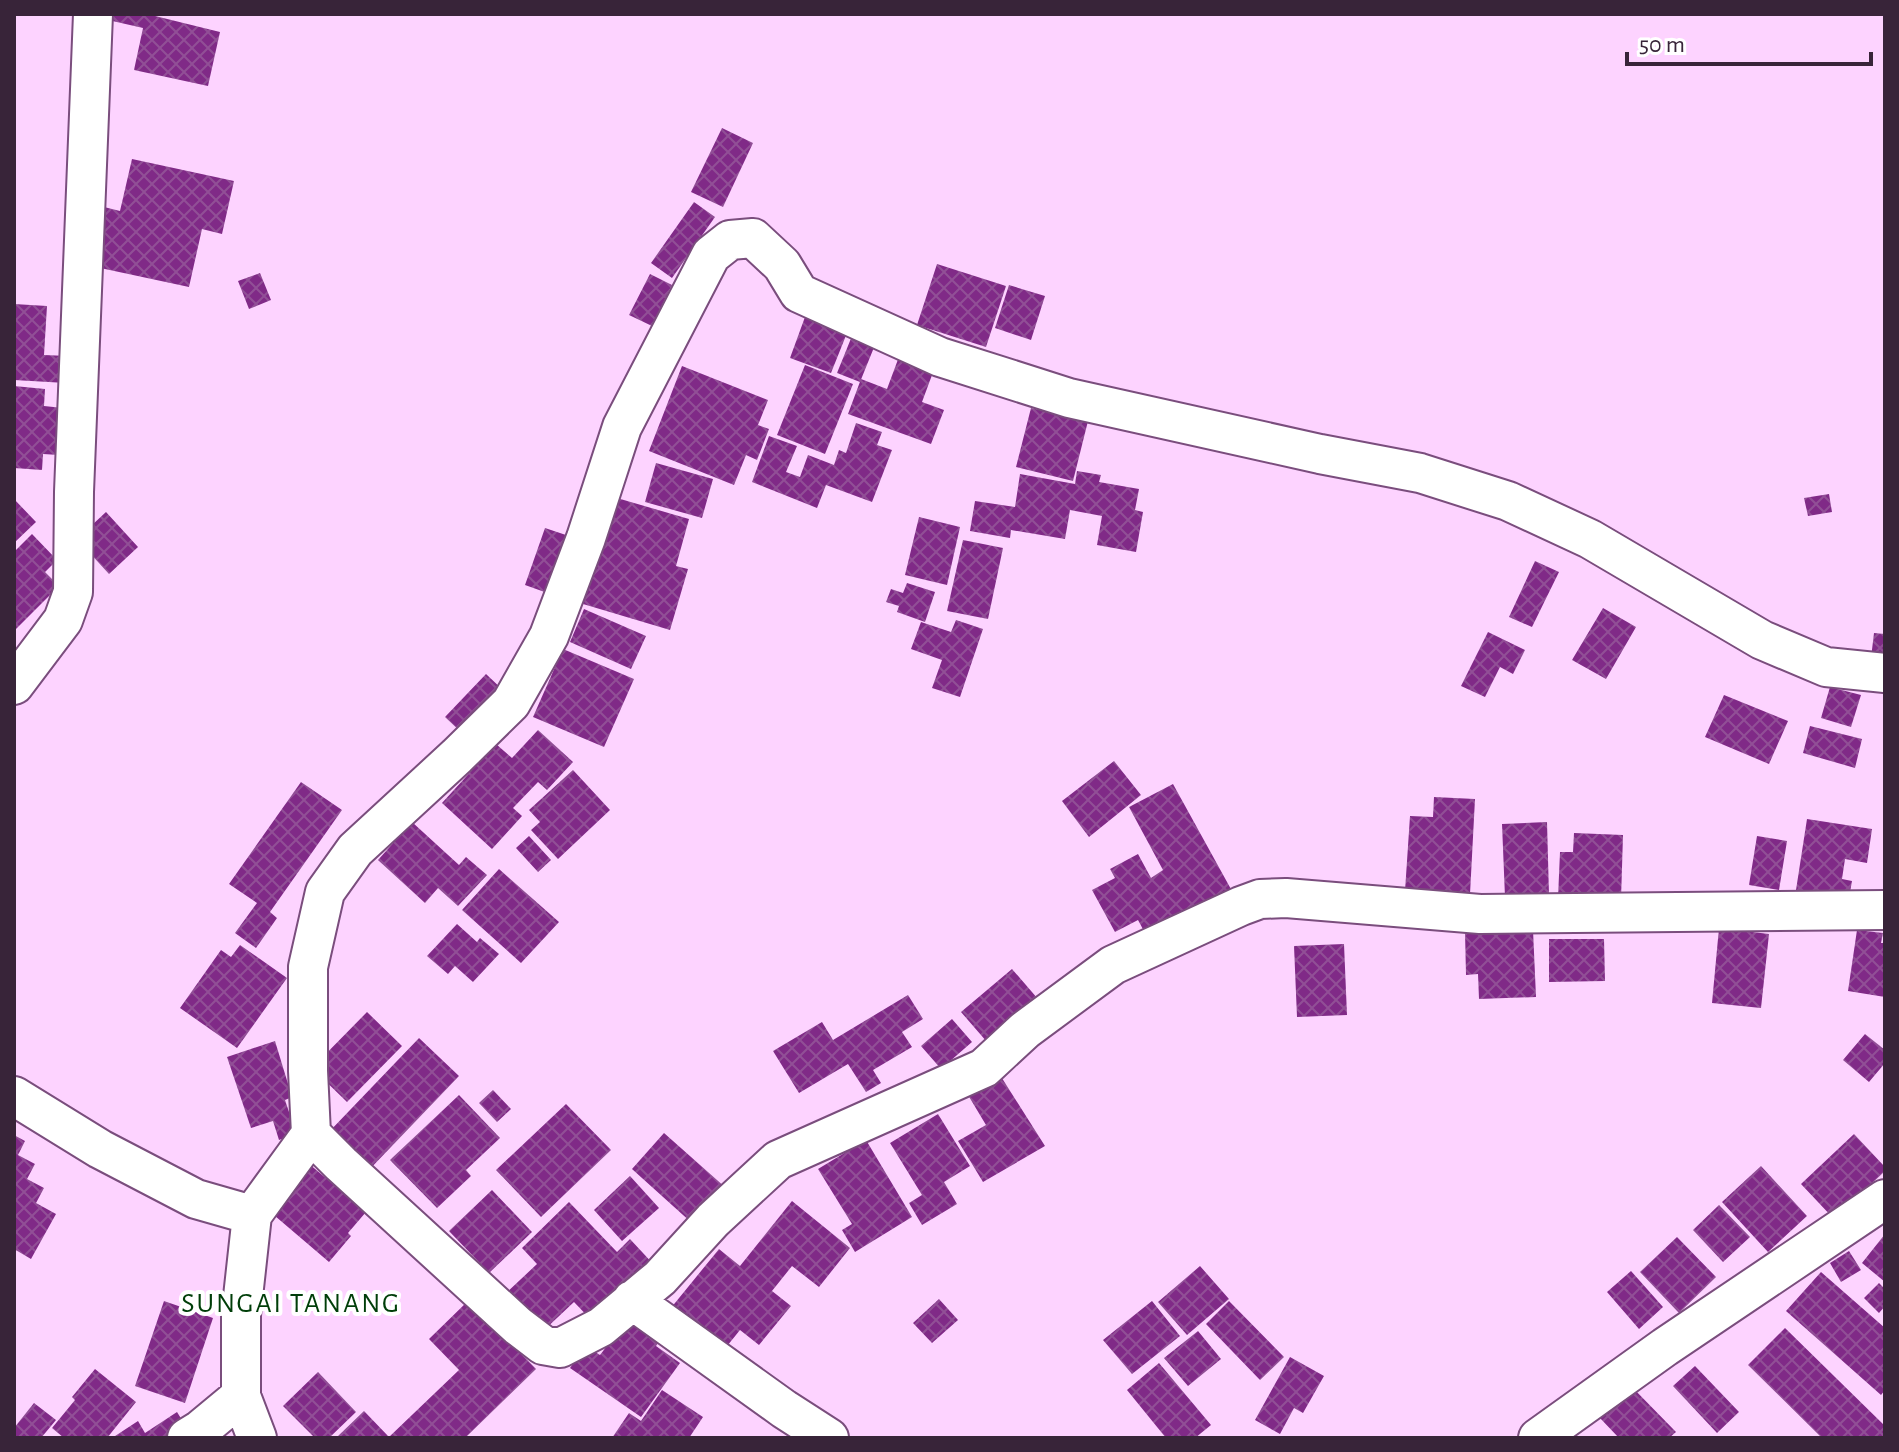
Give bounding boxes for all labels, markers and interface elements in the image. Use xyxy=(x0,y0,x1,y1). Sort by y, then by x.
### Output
scale bar xyxy=(1627,16,1871,66)
text: 50 m xyxy=(1639,33,1685,57)
district label: SUNGAI TANANG xyxy=(181,1290,401,1318)

